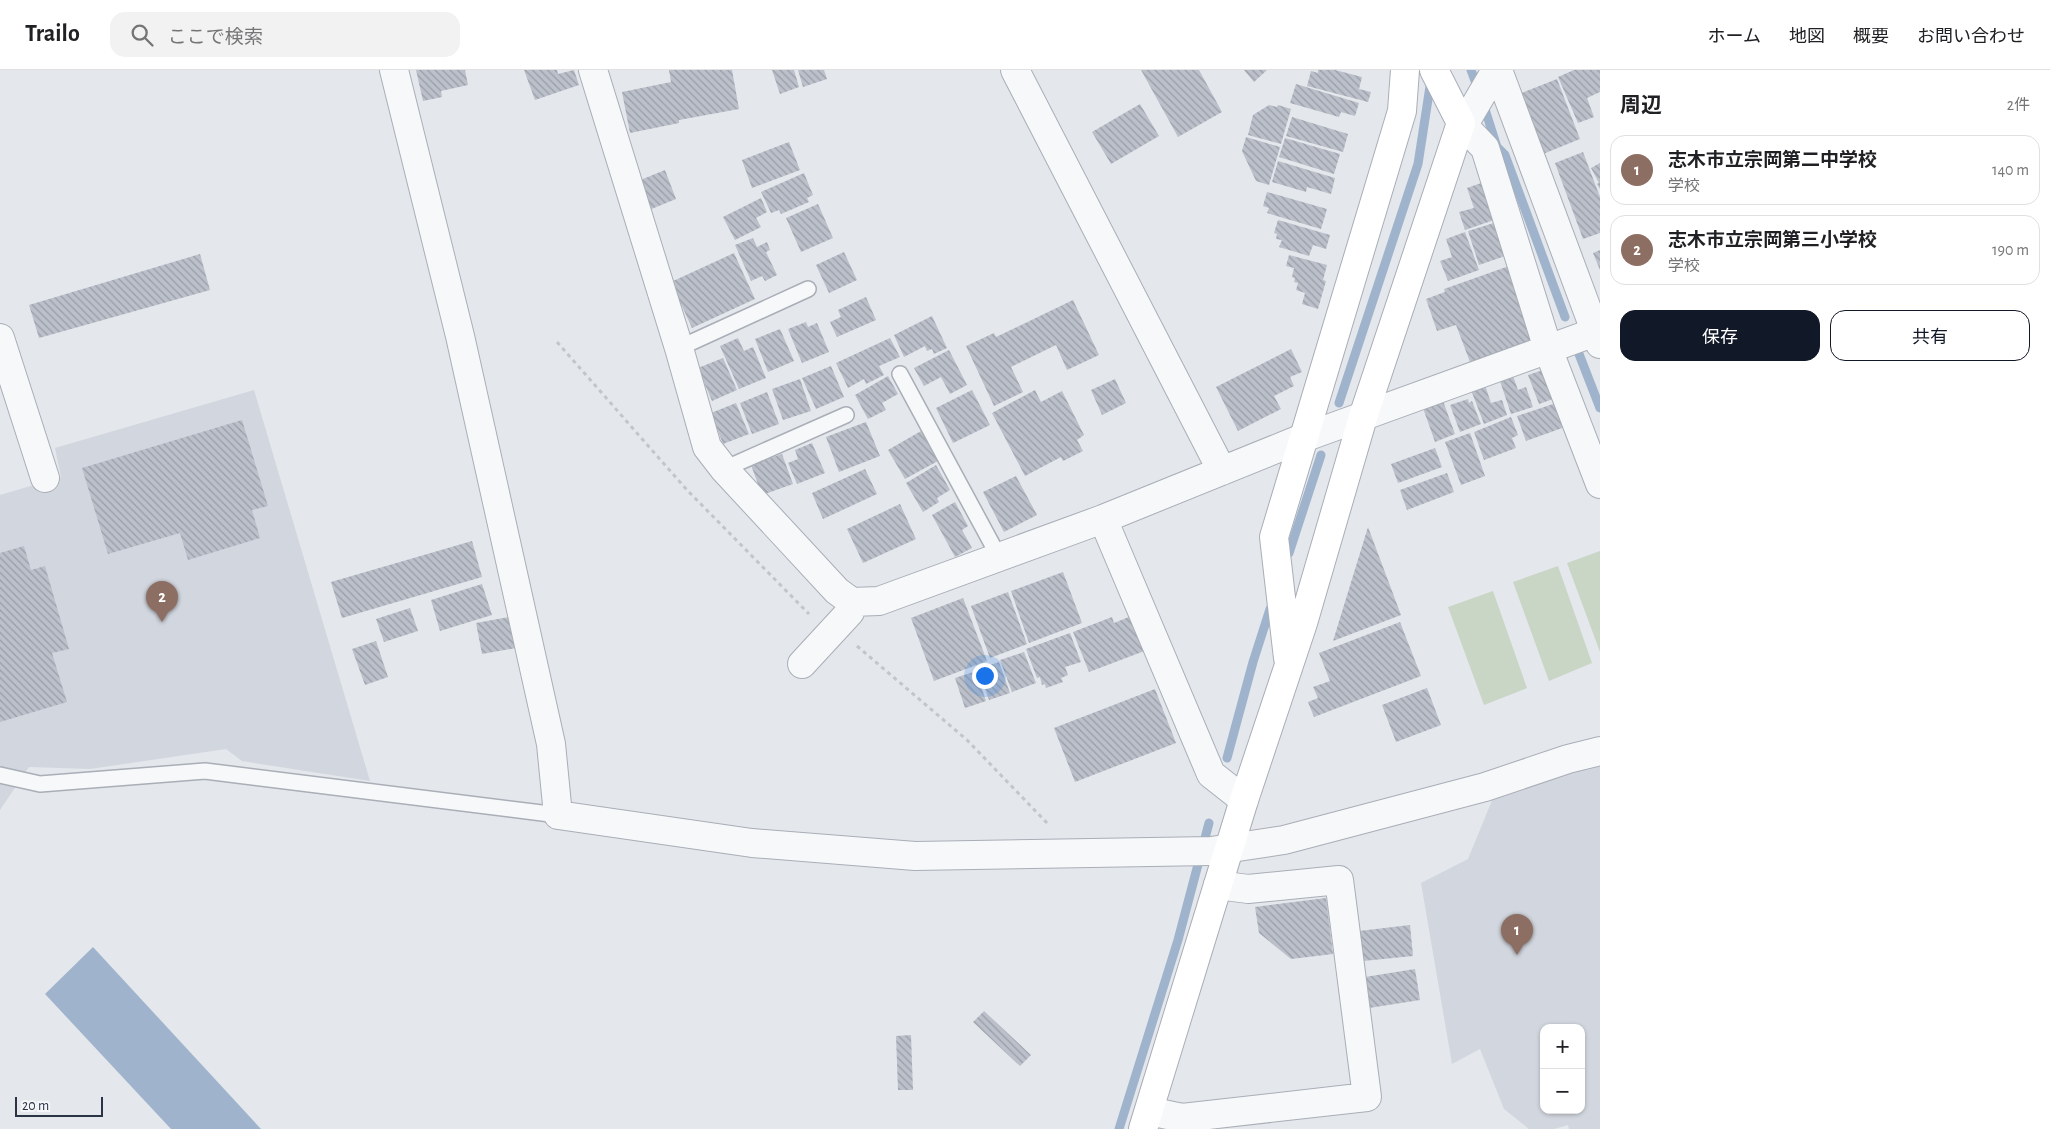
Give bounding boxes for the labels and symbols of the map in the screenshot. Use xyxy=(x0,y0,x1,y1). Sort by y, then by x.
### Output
pin: 2 xyxy=(146,581,178,622)
your location xyxy=(972,663,998,689)
pin: 1 xyxy=(1501,914,1533,955)
scale bar xyxy=(15,1094,102,1117)

